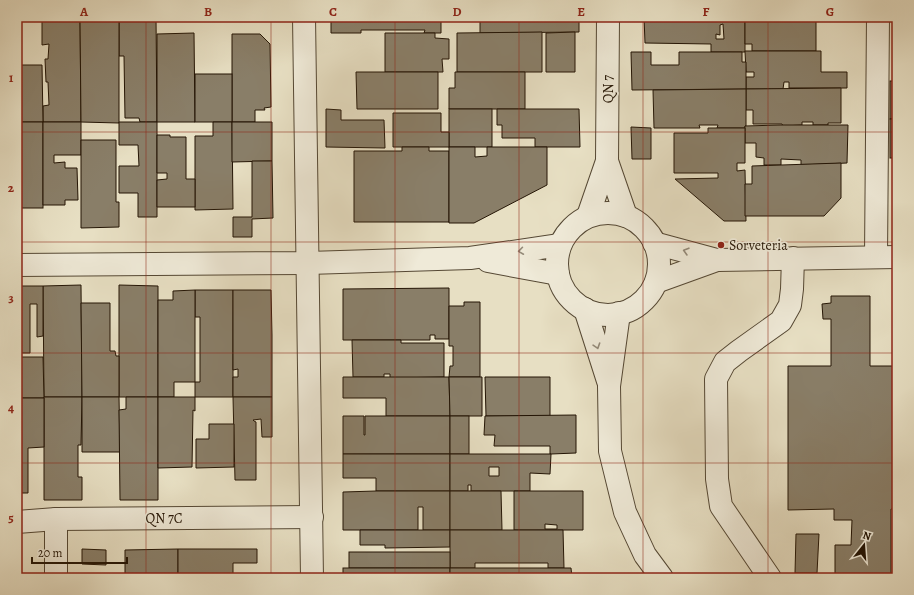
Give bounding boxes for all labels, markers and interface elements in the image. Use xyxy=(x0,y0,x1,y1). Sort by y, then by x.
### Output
text: A xyxy=(79,3,89,20)
text: B xyxy=(204,3,212,20)
text: C xyxy=(329,3,337,20)
text: D xyxy=(452,3,462,20)
text: E xyxy=(577,3,585,20)
text: F xyxy=(703,3,710,20)
text: G xyxy=(826,3,834,20)
text: 1 xyxy=(9,69,14,86)
street label: QN 7 xyxy=(599,75,618,103)
text: 2 xyxy=(8,179,15,196)
place label: Sorveteria xyxy=(729,236,788,255)
marker: Sorveteria xyxy=(716,240,726,250)
one-way arrow xyxy=(518,246,525,255)
one-way arrow xyxy=(682,248,689,256)
text: 3 xyxy=(8,289,14,306)
one-way arrow xyxy=(592,343,600,350)
text: 4 xyxy=(8,399,14,416)
text: 5 xyxy=(8,509,14,526)
street label: QN 7C xyxy=(145,509,183,528)
north arrow xyxy=(844,525,884,565)
text: N xyxy=(861,528,873,544)
scale bar xyxy=(32,539,127,565)
text: 20 m xyxy=(38,545,62,561)

